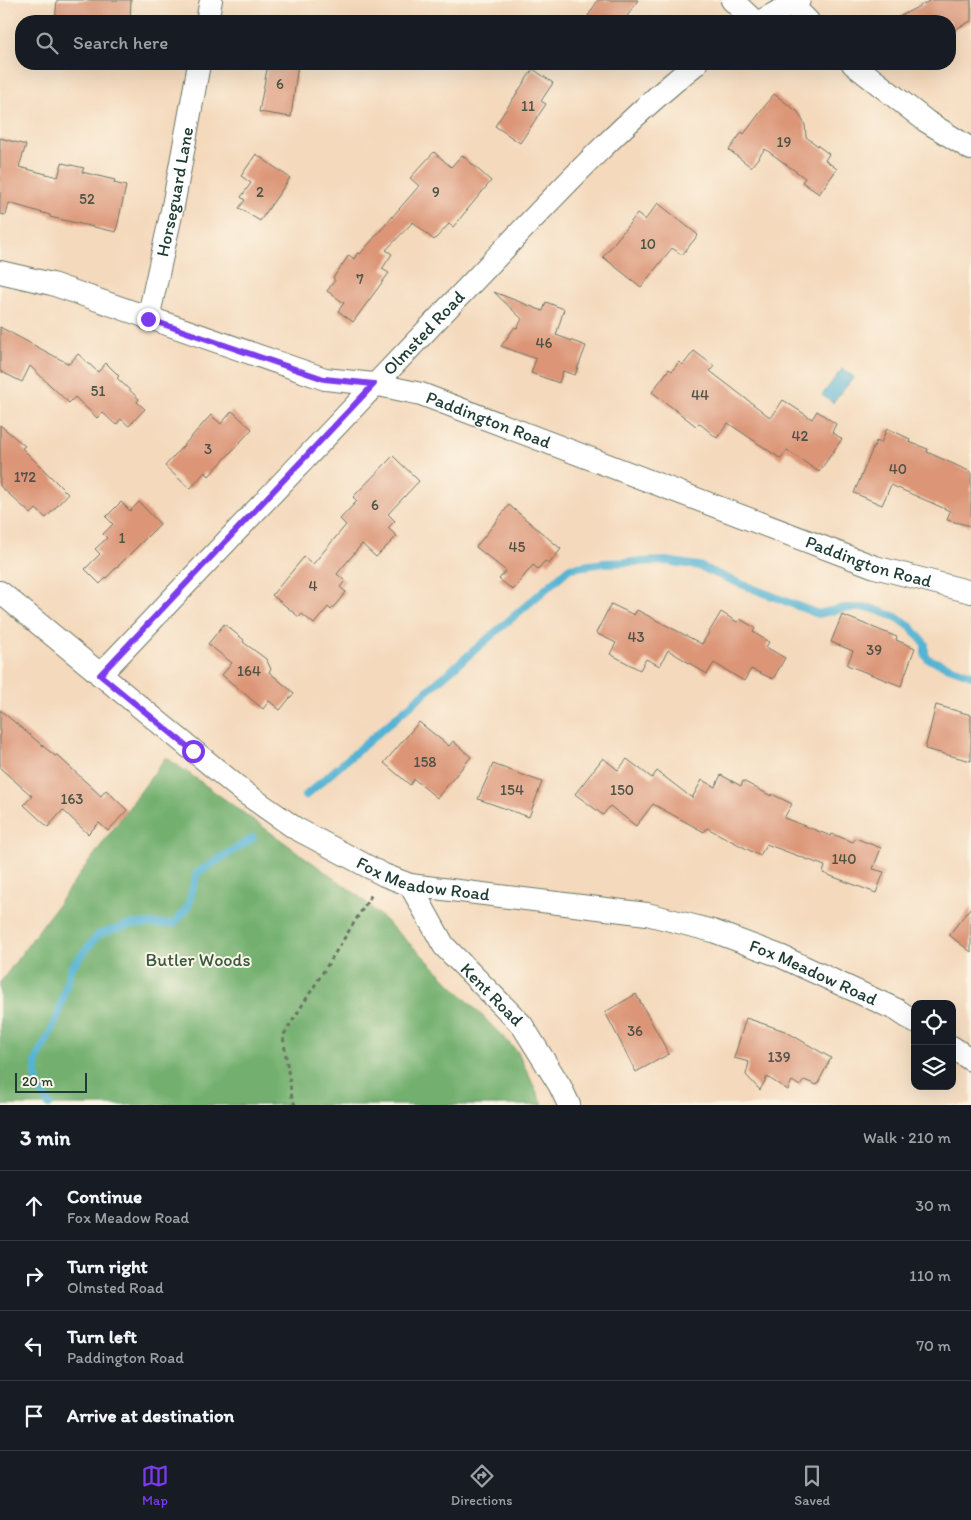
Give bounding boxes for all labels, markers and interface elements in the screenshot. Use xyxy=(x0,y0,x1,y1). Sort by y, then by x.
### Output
search box xyxy=(15,15,956,70)
icon: search xyxy=(33,29,61,57)
text: Search here xyxy=(73,31,168,54)
house number: 6 xyxy=(276,75,284,93)
house number: 11 xyxy=(521,97,535,115)
street label: Horseguard Lane xyxy=(151,125,198,259)
house number: 19 xyxy=(777,133,792,151)
house number: 2 xyxy=(256,183,264,201)
house number: 9 xyxy=(432,183,440,201)
house number: 52 xyxy=(79,190,95,208)
house number: 10 xyxy=(640,235,656,253)
house number: 7 xyxy=(356,270,364,288)
street label: Olmsted Road xyxy=(378,286,470,380)
route end xyxy=(137,308,160,331)
house number: 46 xyxy=(536,334,553,352)
house number: 51 xyxy=(91,382,105,400)
street label: Paddington Road xyxy=(423,386,554,453)
house number: 44 xyxy=(691,386,709,404)
house number: 42 xyxy=(792,427,809,445)
house number: 3 xyxy=(204,440,212,458)
house number: 40 xyxy=(889,460,907,478)
house number: 172 xyxy=(14,468,36,486)
house number: 6 xyxy=(371,496,379,514)
house number: 1 xyxy=(119,529,126,547)
street label: Paddington Road xyxy=(802,531,934,592)
house number: 45 xyxy=(509,538,526,556)
house number: 4 xyxy=(308,577,318,595)
house number: 43 xyxy=(627,628,645,646)
house number: 39 xyxy=(866,641,882,659)
house number: 164 xyxy=(237,662,261,680)
route start xyxy=(182,740,205,763)
house number: 158 xyxy=(413,753,437,771)
house number: 154 xyxy=(500,781,524,799)
house number: 150 xyxy=(610,781,634,799)
house number: 163 xyxy=(60,790,84,808)
house number: 140 xyxy=(831,850,857,868)
street label: Fox Meadow Road xyxy=(353,852,491,906)
street label: Fox Meadow Road xyxy=(746,935,881,1010)
park label: Butler Woods xyxy=(146,949,250,971)
street label: Kent Road xyxy=(456,958,528,1031)
map controls xyxy=(911,1000,956,1090)
button: locate xyxy=(911,1000,956,1045)
house number: 36 xyxy=(627,1022,643,1040)
button: layers xyxy=(911,1045,956,1090)
house number: 139 xyxy=(768,1048,791,1066)
scale bar xyxy=(15,1070,88,1093)
text: 20 m xyxy=(22,1073,53,1090)
text: 3 min xyxy=(20,1125,70,1150)
text: Walk · 210 m xyxy=(863,1128,951,1147)
text: Continue xyxy=(67,1185,142,1208)
icon: ahead xyxy=(20,1192,48,1220)
text: 30 m xyxy=(915,1196,951,1215)
text: Fox Meadow Road xyxy=(67,1208,189,1227)
text: Turn right xyxy=(67,1255,148,1278)
icon: right xyxy=(20,1262,48,1290)
text: 110 m xyxy=(909,1266,951,1285)
text: Olmsted Road xyxy=(67,1278,164,1297)
text: Turn left xyxy=(67,1325,137,1348)
icon: left xyxy=(20,1332,48,1360)
text: 70 m xyxy=(916,1336,951,1355)
text: Paddington Road xyxy=(67,1348,184,1367)
icon: arrive xyxy=(20,1402,48,1430)
text: Arrive at destination xyxy=(67,1404,234,1427)
tab: Map xyxy=(141,1462,169,1509)
tab: Directions xyxy=(451,1462,512,1509)
tab: Saved xyxy=(794,1462,830,1509)

